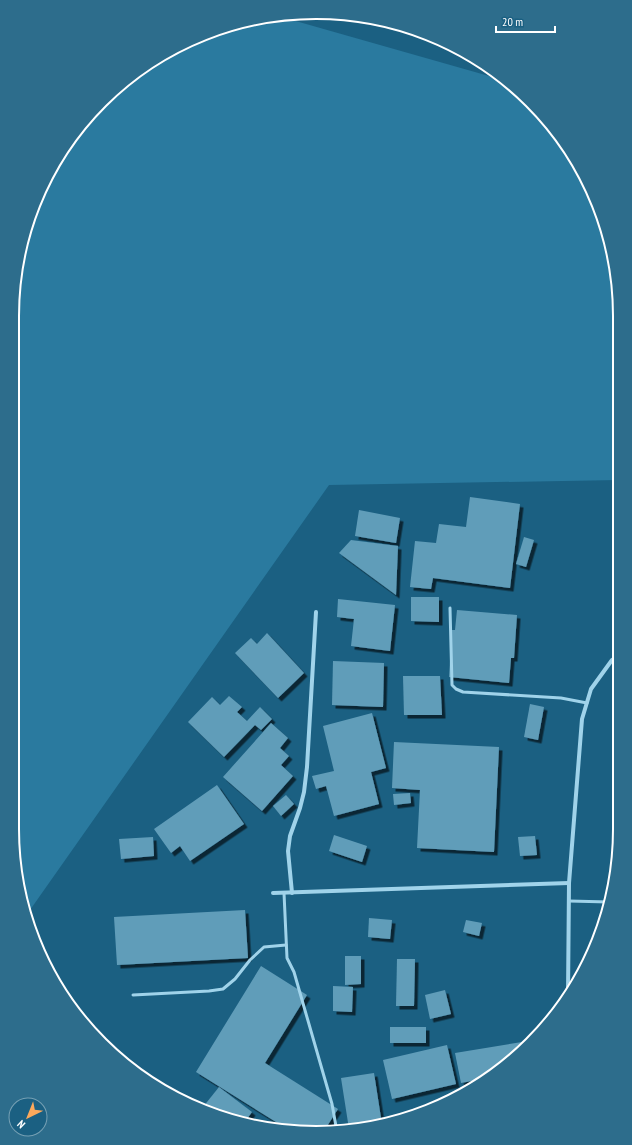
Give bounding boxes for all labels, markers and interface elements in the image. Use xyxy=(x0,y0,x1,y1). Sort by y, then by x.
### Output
scale bar xyxy=(496,8,555,34)
text: 20 m xyxy=(502,14,523,29)
north arrow xyxy=(8,1097,48,1137)
text: N xyxy=(14,1117,28,1131)

